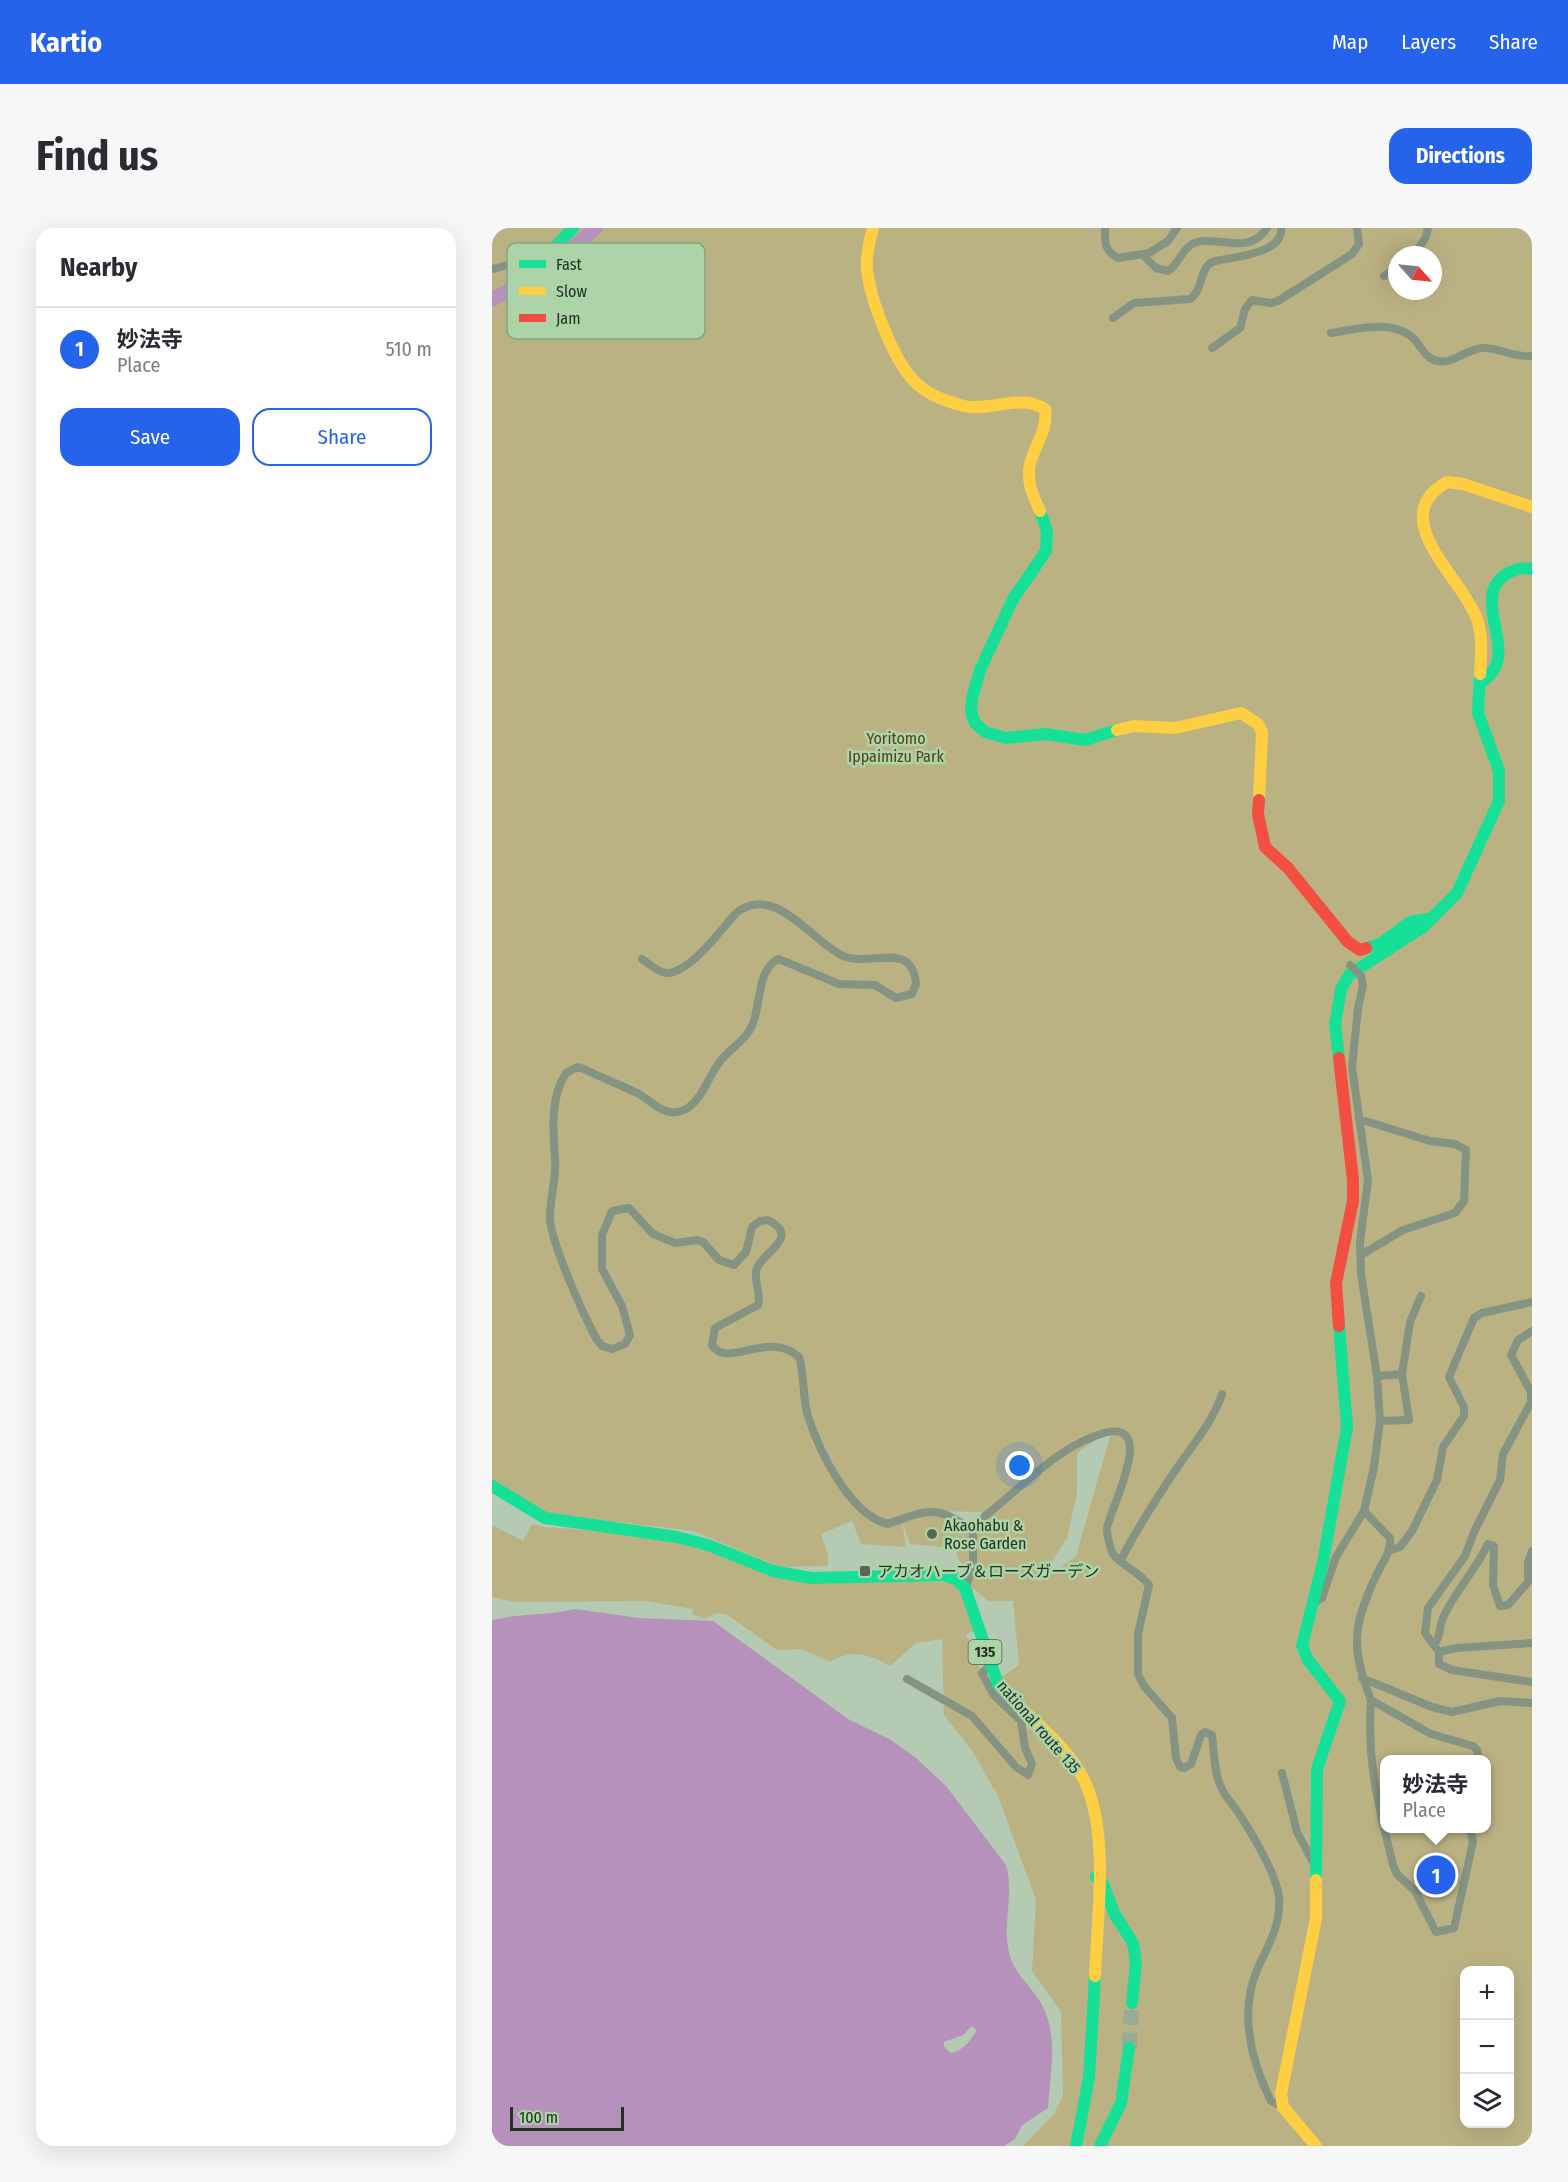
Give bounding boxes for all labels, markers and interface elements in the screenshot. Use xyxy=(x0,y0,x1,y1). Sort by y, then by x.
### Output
text: Kartio xyxy=(30,26,102,59)
text: Map xyxy=(1332,29,1368,55)
text: Layers xyxy=(1401,29,1456,55)
text: Share xyxy=(1489,29,1538,55)
button: Directions xyxy=(1389,128,1532,184)
text: Find us xyxy=(36,131,158,181)
legend xyxy=(507,243,705,339)
north arrow xyxy=(1388,246,1442,300)
text: Nearby xyxy=(60,252,137,283)
text: Fast xyxy=(556,255,583,274)
text: Slow xyxy=(556,282,587,301)
text: Jam xyxy=(556,309,581,328)
text: 妙法寺 xyxy=(117,326,183,353)
text: 1 xyxy=(75,337,84,361)
text: 510 m xyxy=(386,337,432,361)
text: Place xyxy=(117,353,160,377)
button: Save xyxy=(60,408,240,466)
button: Share xyxy=(252,408,432,466)
park label: Yoritomo Ippaimizu Park xyxy=(848,729,945,766)
your location xyxy=(1005,1451,1034,1480)
place label: Akaohabu & Rose Garden xyxy=(944,1516,1026,1553)
marker: Akaohabu & Rose Garden xyxy=(925,1527,939,1541)
place label: アカオハーブ＆ローズガーデン xyxy=(877,1562,1099,1581)
marker: アカオハーブ＆ローズガーデン xyxy=(858,1564,872,1578)
road number: 135 xyxy=(968,1640,1002,1664)
street label: national route 135 xyxy=(993,1676,1085,1778)
popup xyxy=(1380,1755,1491,1833)
text: 妙法寺 xyxy=(1402,1771,1469,1798)
text: Place xyxy=(1402,1798,1446,1822)
pin: 1 xyxy=(1416,1852,1456,1898)
map controls xyxy=(1460,1966,1514,2128)
button: + xyxy=(1460,1966,1514,2020)
button: − xyxy=(1460,2020,1514,2074)
button: layers xyxy=(1460,2074,1514,2128)
scale bar xyxy=(510,2104,624,2132)
text: 100 m xyxy=(519,2108,558,2127)

